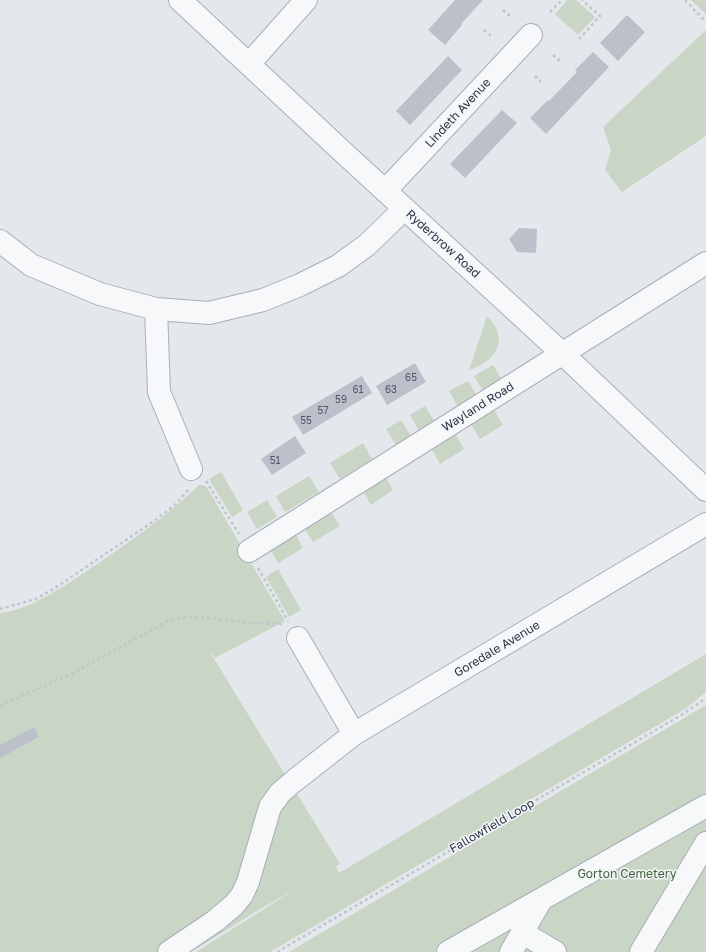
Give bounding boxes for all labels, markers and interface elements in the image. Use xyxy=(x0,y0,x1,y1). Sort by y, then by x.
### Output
street label: Lindeth Avenue xyxy=(422,75,494,151)
street label: Ryderbrow Road xyxy=(403,207,483,281)
house number: 65 xyxy=(405,372,417,384)
street label: Wayland Road xyxy=(439,379,517,435)
house number: 61 xyxy=(353,384,363,396)
house number: 63 xyxy=(385,384,397,396)
house number: 59 xyxy=(335,394,347,406)
house number: 57 xyxy=(317,405,329,417)
house number: 55 xyxy=(300,415,312,427)
house number: 51 xyxy=(270,455,280,467)
street label: Goredale Avenue xyxy=(452,618,542,680)
street label: Fallowfield Loop xyxy=(447,796,537,856)
park label: Gorton Cemetery xyxy=(577,867,677,881)

